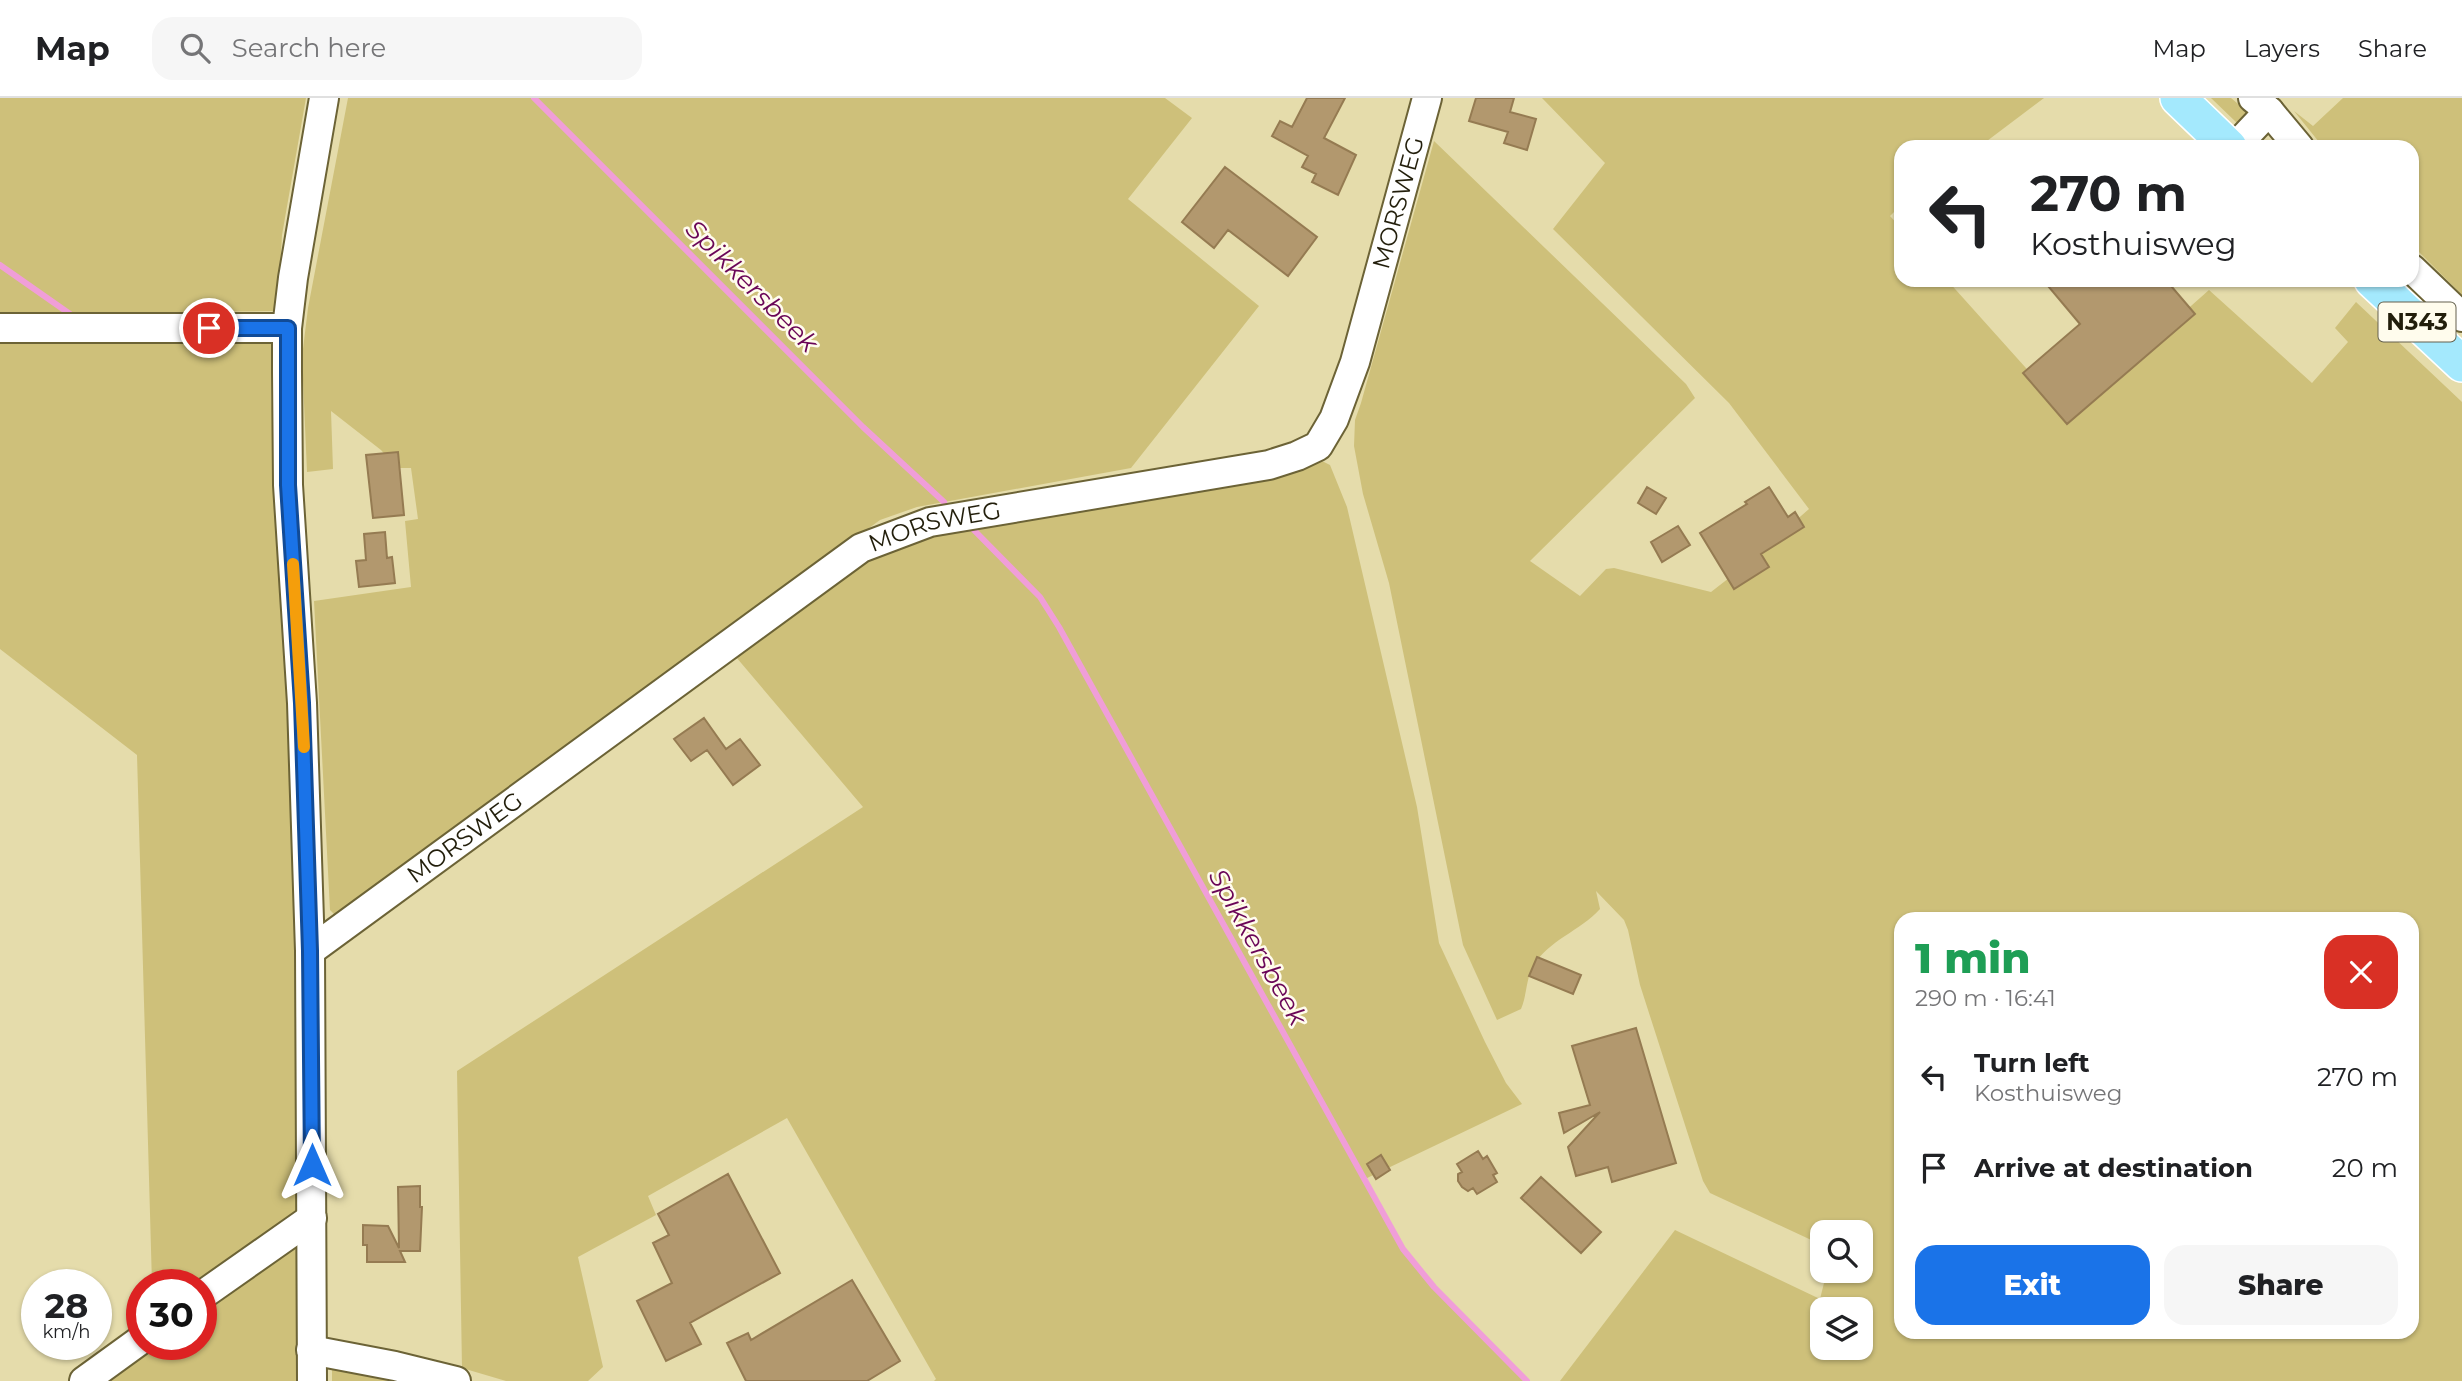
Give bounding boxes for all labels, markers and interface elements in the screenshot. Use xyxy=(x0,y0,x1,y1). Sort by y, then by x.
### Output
search box xyxy=(152,17,642,80)
text: Map xyxy=(35,28,110,68)
icon: search xyxy=(176,29,214,67)
text: Search here xyxy=(232,32,386,64)
text: Map xyxy=(2152,34,2206,63)
text: Layers xyxy=(2244,34,2320,63)
text: Share xyxy=(2358,34,2427,63)
street label: MORSWEG xyxy=(1366,133,1430,272)
text: 270 m xyxy=(2030,164,2187,223)
icon: left xyxy=(1915,168,2006,259)
water label: Spikkersbeek xyxy=(679,213,826,360)
text: Kosthuisweg xyxy=(2030,224,2237,263)
pin xyxy=(179,298,239,358)
road number: N343 xyxy=(2378,302,2456,342)
icon: arrive xyxy=(190,309,228,347)
street label: MORSWEG xyxy=(864,495,1003,558)
street label: MORSWEG xyxy=(401,785,528,889)
water label: Spikkersbeek xyxy=(1202,863,1315,1032)
text: 1 min xyxy=(1915,932,2031,984)
button: close xyxy=(2324,935,2398,1009)
text: 290 m · 16:41 xyxy=(1915,984,2056,1012)
text: Turn left xyxy=(1974,1047,2090,1079)
icon: left xyxy=(1915,1058,1953,1096)
text: 270 m xyxy=(2317,1061,2398,1093)
text: Kosthuisweg xyxy=(1974,1079,2123,1107)
position arrow xyxy=(275,1128,349,1202)
icon: arrive xyxy=(1915,1149,1953,1187)
text: Arrive at destination xyxy=(1974,1152,2253,1184)
text: 20 m xyxy=(2332,1152,2398,1184)
map controls xyxy=(1810,1220,1873,1360)
button: search xyxy=(1810,1220,1873,1283)
button: Exit xyxy=(1915,1245,2150,1325)
button: Share xyxy=(2164,1245,2398,1325)
speed limit sign: 30 xyxy=(126,1269,217,1360)
text: 28 xyxy=(45,1284,88,1327)
button: layers xyxy=(1810,1297,1873,1360)
text: km/h xyxy=(42,1321,91,1343)

